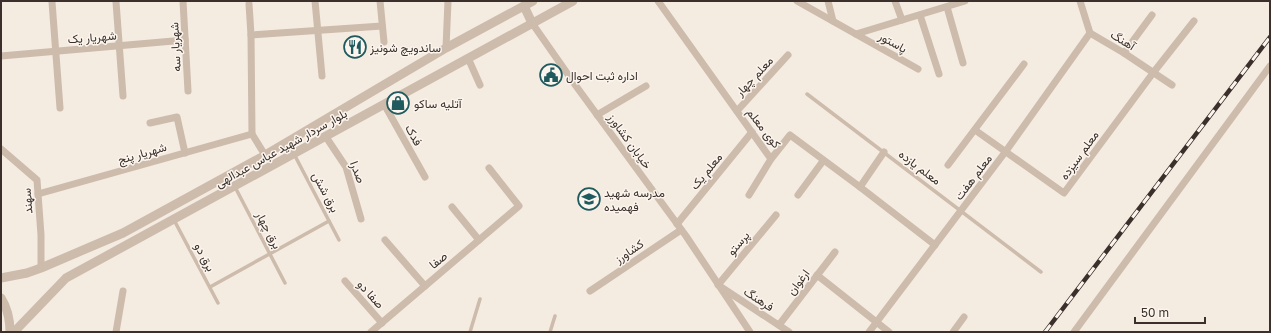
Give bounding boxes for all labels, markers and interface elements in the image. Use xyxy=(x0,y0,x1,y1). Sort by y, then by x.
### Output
street label: شهریار سه xyxy=(166,22,185,72)
street label: شهریار یک xyxy=(67,27,117,48)
street label: آهنگ xyxy=(1108,27,1139,54)
street label: پاستور xyxy=(875,28,910,57)
restaurant icon: ساندویچ شونیز xyxy=(342,34,368,60)
place label: ساندویچ شونیز xyxy=(369,40,441,57)
street label: معلم چهار xyxy=(731,53,777,100)
public building icon: اداره ثبت احوال xyxy=(538,62,564,88)
place label: اداره ثبت احوال xyxy=(566,68,638,84)
shop icon: آتلیه ساکو xyxy=(385,90,411,116)
place label: آتلیه ساکو xyxy=(414,96,463,112)
street label: بلوار سردار شهید عباس عبدالهی xyxy=(212,105,350,191)
street label: کوی معلم xyxy=(743,105,784,152)
street label: خیابان کشاورز xyxy=(603,109,655,172)
street label: فدک xyxy=(402,122,426,148)
street label: معلم سیزده xyxy=(1056,128,1103,183)
street label: شهریار پنج xyxy=(116,139,169,169)
street label: معلم یازده xyxy=(895,146,944,189)
street label: معلم یک xyxy=(687,150,726,193)
street label: معلم هفت xyxy=(951,151,996,203)
street label: صدرا xyxy=(346,159,369,186)
street label: برق شش xyxy=(308,169,343,215)
place label: مدرسه شهید فهمیده xyxy=(604,185,665,215)
school or university icon: مدرسه شهید فهمیده xyxy=(576,186,602,212)
street label: سهند xyxy=(19,188,36,214)
street label: برق چهار xyxy=(252,208,285,252)
street label: پرستو xyxy=(724,228,753,259)
street label: کشاورز xyxy=(611,236,647,268)
street label: برق دو xyxy=(190,240,219,274)
street label: صفا xyxy=(426,248,450,272)
street label: ارغوان xyxy=(783,266,813,298)
street label: صفا دو xyxy=(354,277,388,312)
street label: فرهنگ xyxy=(741,284,777,315)
scale bar xyxy=(1135,299,1205,325)
text: 50 m xyxy=(1141,305,1169,320)

